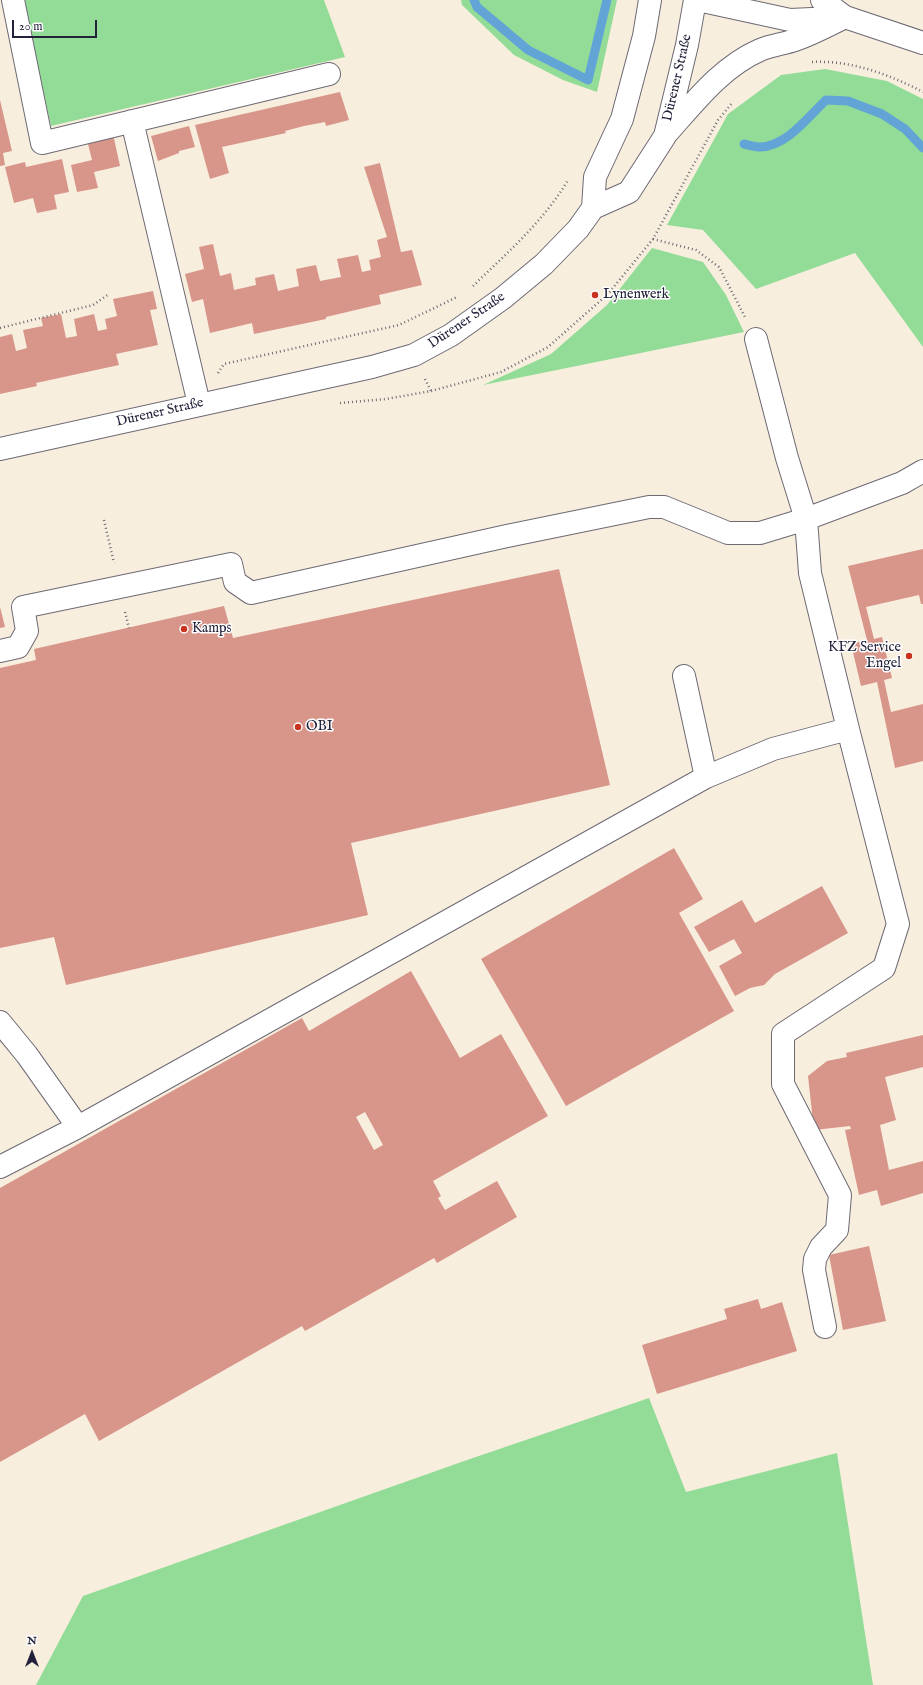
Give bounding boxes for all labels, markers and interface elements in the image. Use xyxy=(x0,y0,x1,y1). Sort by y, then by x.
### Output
scale bar xyxy=(14,12,99,38)
text: 20 m xyxy=(19,19,42,34)
street label: Dürener Straße xyxy=(660,33,696,123)
place label: Lynenwerk xyxy=(603,287,669,303)
street label: Dürener Straße xyxy=(425,289,509,353)
marker: Lynenwerk xyxy=(590,290,600,300)
street label: Dürener Straße xyxy=(115,395,205,431)
place label: Kamps xyxy=(192,621,231,637)
marker: Kamps xyxy=(179,624,189,634)
place label: KFZ Service Engel xyxy=(828,640,901,672)
marker: KFZ Service Engel xyxy=(904,651,914,661)
place label: OBI xyxy=(306,719,333,735)
marker: OBI xyxy=(293,722,303,732)
north arrow xyxy=(12,1633,52,1673)
text: N xyxy=(27,1634,37,1648)

